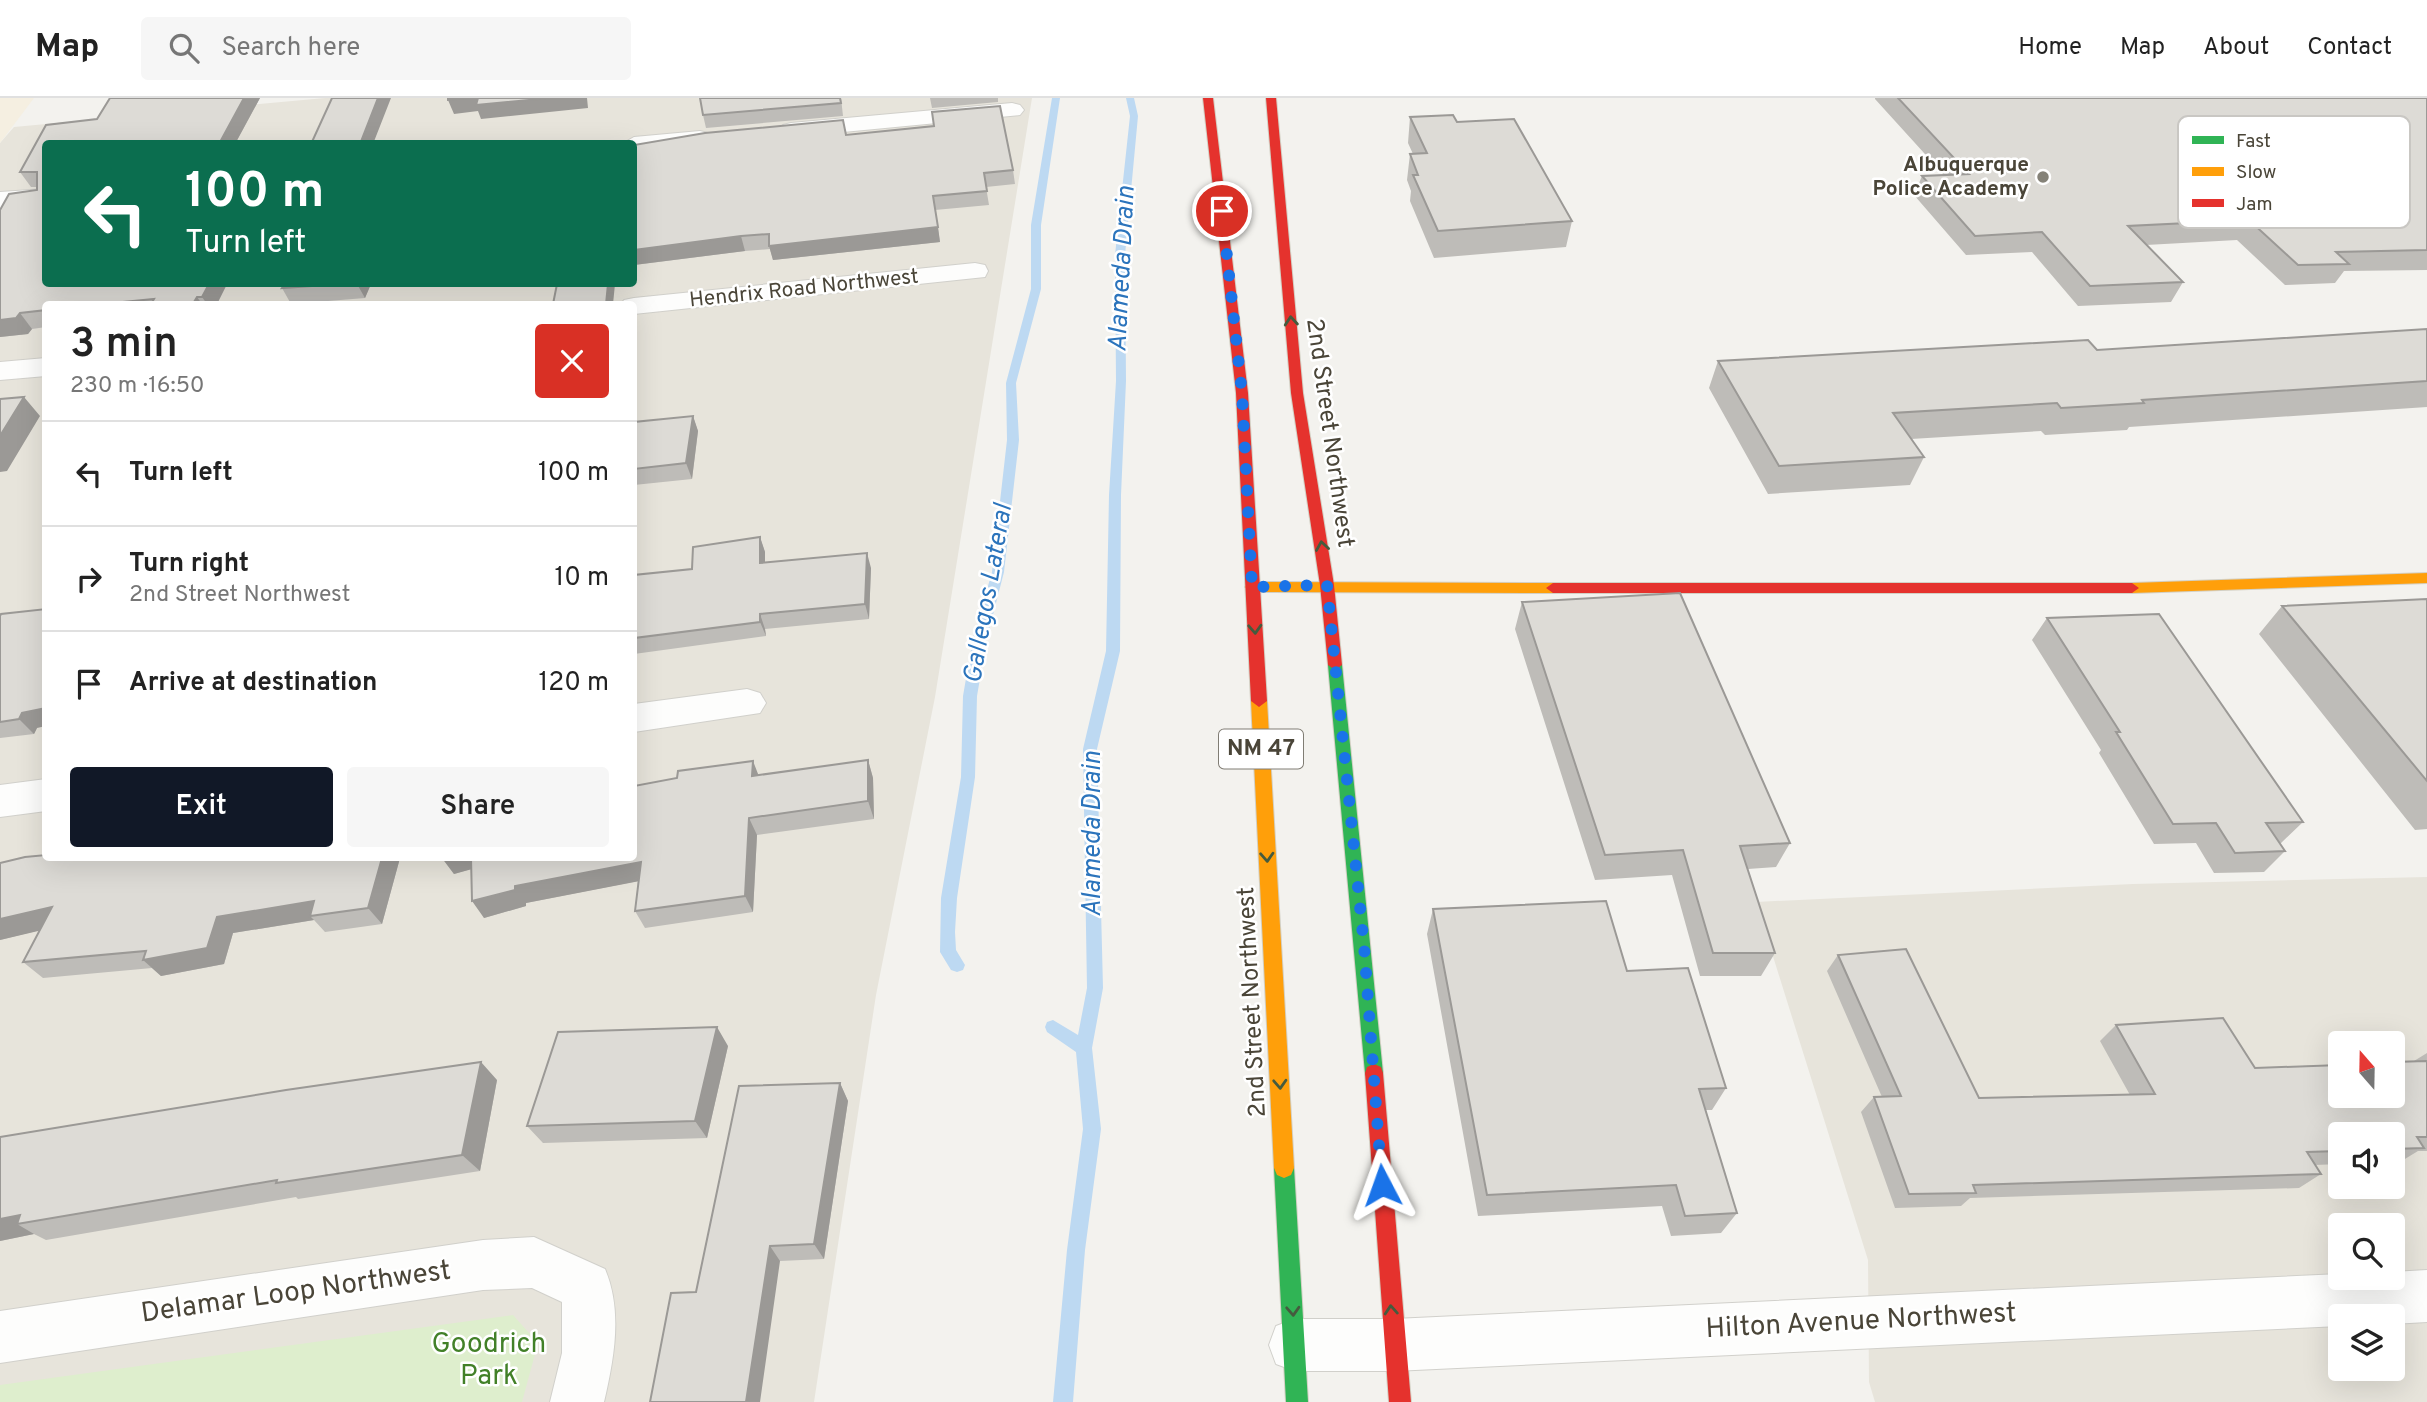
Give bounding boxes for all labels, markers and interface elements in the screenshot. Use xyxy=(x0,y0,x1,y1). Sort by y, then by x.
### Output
search box xyxy=(141,17,631,80)
text: Map xyxy=(35,27,99,69)
icon: search xyxy=(165,29,203,67)
text: Search here xyxy=(221,32,360,65)
text: Home xyxy=(2018,33,2082,63)
text: Map xyxy=(2120,33,2165,63)
text: About xyxy=(2203,33,2269,63)
text: Contact xyxy=(2307,33,2392,63)
legend xyxy=(2178,116,2410,228)
text: Fast xyxy=(2236,130,2271,154)
place label: Albuquerque Police Academy xyxy=(1873,152,2029,203)
text: Slow xyxy=(2236,161,2276,185)
text: 100 m xyxy=(185,163,324,225)
icon: left xyxy=(70,168,161,259)
marker: Albuquerque Police Academy xyxy=(2035,169,2051,185)
pin xyxy=(1192,181,1252,241)
water label: Alameda Drain xyxy=(1102,185,1144,353)
icon: arrive xyxy=(1203,192,1241,230)
text: Jam xyxy=(2236,193,2273,217)
text: Turn left xyxy=(185,224,306,264)
street label: Hendrix Road Northwest xyxy=(688,264,920,314)
one-way arrow xyxy=(1284,315,1299,326)
street label: 2nd Street Northwest xyxy=(1298,317,1360,549)
text: 3 min xyxy=(70,319,178,372)
button: close xyxy=(535,324,609,398)
text: 230 m · 16:50 xyxy=(70,372,205,401)
icon: left xyxy=(70,455,108,493)
text: Turn left xyxy=(129,457,233,490)
text: 100 m xyxy=(538,457,609,490)
water label: Gallegos Lateral xyxy=(957,500,1021,686)
one-way arrow xyxy=(1314,541,1329,552)
text: Turn right xyxy=(129,548,249,581)
icon: right xyxy=(70,560,108,598)
text: 10 m xyxy=(554,562,609,595)
text: 2nd Street Northwest xyxy=(129,581,350,610)
one-way arrow xyxy=(1247,624,1262,635)
icon: arrive xyxy=(70,665,108,703)
text: Arrive at destination xyxy=(129,667,377,700)
text: 120 m xyxy=(539,667,609,700)
road number: NM 47 xyxy=(1219,730,1303,768)
water label: Alameda Drain xyxy=(1077,751,1110,917)
button: Exit xyxy=(70,767,333,847)
button: Share xyxy=(347,767,609,847)
one-way arrow xyxy=(1260,851,1275,862)
street label: 2nd Street Northwest xyxy=(1232,886,1274,1118)
north arrow xyxy=(2328,1031,2404,1108)
map controls xyxy=(2328,1031,2405,1381)
one-way arrow xyxy=(1272,1078,1287,1089)
button: sound xyxy=(2328,1122,2405,1199)
position arrow xyxy=(1345,1148,1419,1222)
button: search xyxy=(2328,1213,2405,1290)
street label: Delamar Loop Northwest xyxy=(139,1253,453,1333)
street label: Hilton Avenue Northwest xyxy=(1705,1296,2017,1348)
one-way arrow xyxy=(1384,1304,1399,1315)
button: layers xyxy=(2328,1304,2405,1381)
one-way arrow xyxy=(1285,1306,1300,1317)
park label: Goodrich Park xyxy=(432,1327,546,1395)

